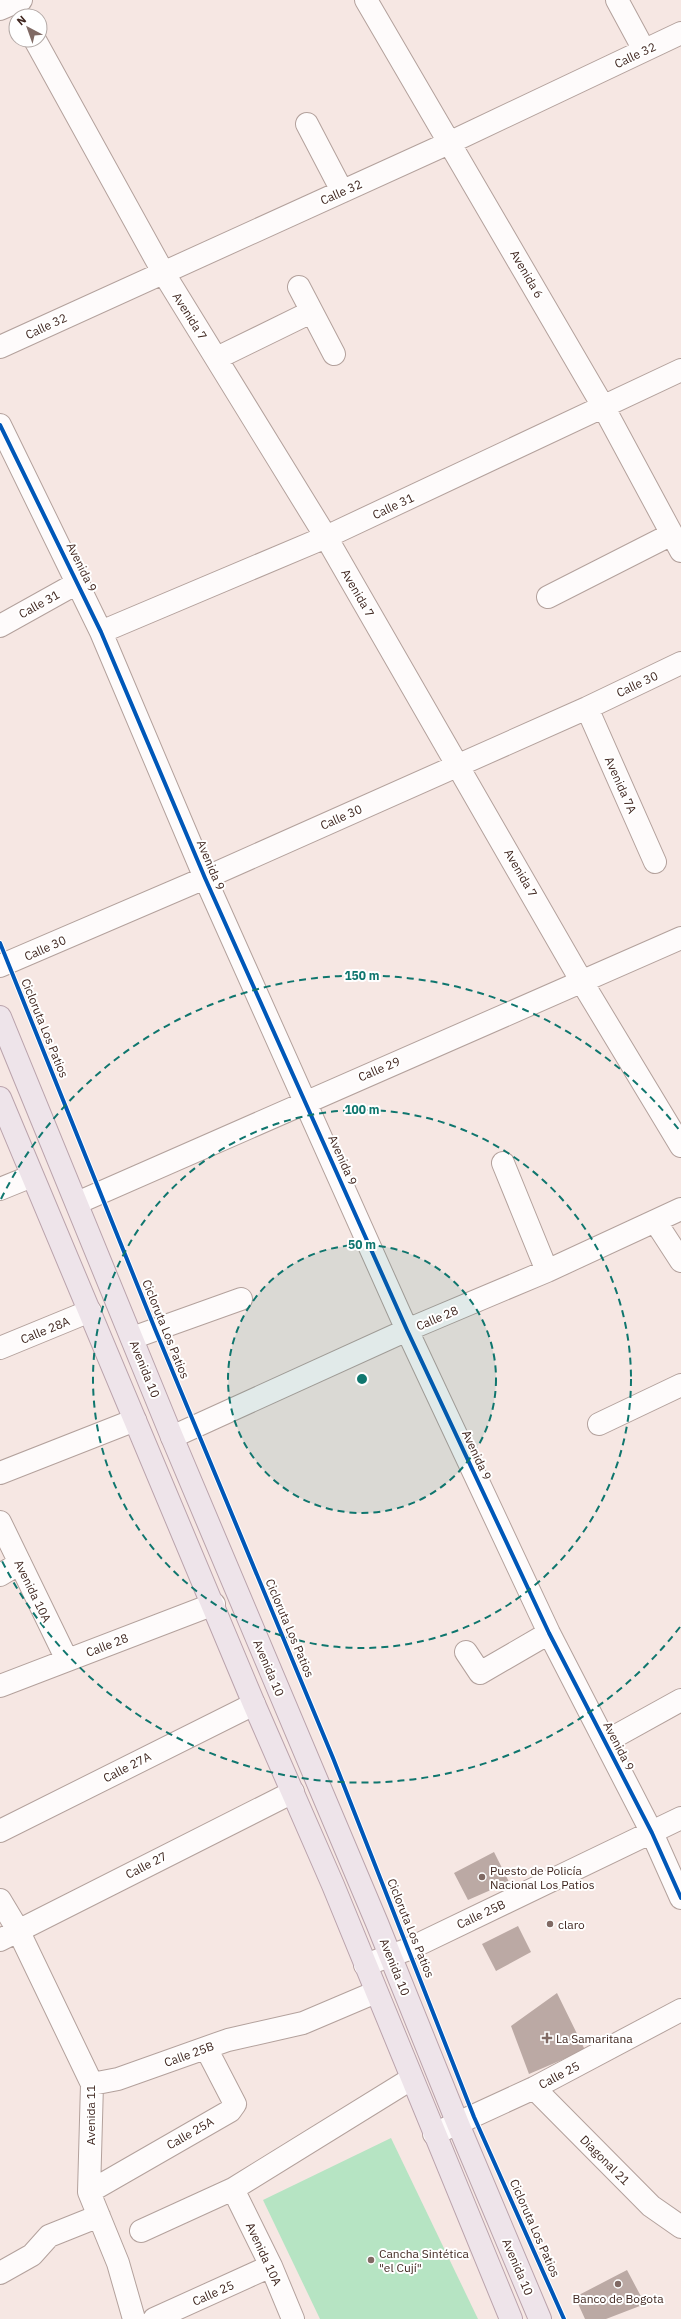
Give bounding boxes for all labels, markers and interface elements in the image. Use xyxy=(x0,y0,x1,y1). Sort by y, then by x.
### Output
north arrow xyxy=(8,8,48,48)
text: N xyxy=(14,13,29,28)
street label: Calle 32 xyxy=(612,39,658,71)
street label: Calle 32 xyxy=(318,176,364,208)
street label: Avenida 6 xyxy=(507,247,547,301)
street label: Avenida 7 xyxy=(170,290,210,342)
street label: Calle 32 xyxy=(23,310,69,342)
street label: Calle 31 xyxy=(370,490,416,522)
street label: Avenida 9 xyxy=(64,540,100,594)
street label: Avenida 7 xyxy=(338,566,378,620)
street label: Calle 31 xyxy=(16,587,62,621)
street label: Calle 30 xyxy=(614,668,660,700)
street label: Avenida 7A xyxy=(602,754,640,816)
street label: Calle 30 xyxy=(318,801,364,833)
street label: Avenida 9 xyxy=(194,838,228,892)
street label: Avenida 7 xyxy=(501,846,541,900)
street label: Calle 30 xyxy=(22,932,68,964)
text: 150 m xyxy=(344,968,380,983)
street label: Cicloruta Los Patios xyxy=(18,976,72,1080)
street label: Calle 29 xyxy=(356,1053,402,1085)
text: 100 m xyxy=(344,1102,380,1117)
street label: Avenida 9 xyxy=(325,1133,361,1187)
text: 50 m xyxy=(348,1237,376,1252)
street label: Cicloruta Los Patios xyxy=(139,1277,193,1381)
street label: Calle 28 xyxy=(414,1302,460,1334)
street label: Calle 28A xyxy=(18,1313,72,1347)
street label: Avenida 10 xyxy=(127,1338,163,1400)
centre of rings xyxy=(355,1372,369,1386)
street label: Avenida 9 xyxy=(459,1428,495,1482)
street label: Avenida 10A xyxy=(11,1557,55,1625)
street label: Cicloruta Los Patios xyxy=(262,1576,318,1680)
street label: Calle 28 xyxy=(84,1630,130,1660)
street label: Avenida 10 xyxy=(250,1637,288,1699)
street label: Avenida 9 xyxy=(600,1719,638,1773)
street label: Calle 27A xyxy=(100,1748,154,1785)
street label: Calle 27 xyxy=(123,1848,169,1882)
place label: Puesto de Policía Nacional Los Patios xyxy=(490,1863,595,1892)
marker: Puesto de Policía Nacional Los Patios xyxy=(477,1872,487,1882)
street label: Cicloruta Los Patios xyxy=(384,1876,438,1980)
street label: Calle 25B xyxy=(454,1896,508,1932)
place label: claro xyxy=(558,1917,585,1932)
marker: claro xyxy=(545,1919,555,1929)
street label: Avenida 10 xyxy=(377,1936,413,1998)
place label: La Samaritana xyxy=(556,2031,633,2046)
marker: La Samaritana xyxy=(541,2032,553,2044)
street label: Calle 25B xyxy=(162,2038,216,2070)
street label: Calle 25 xyxy=(536,2058,582,2092)
street label: Avenida 11 xyxy=(83,2085,98,2145)
street label: Calle 25A xyxy=(164,2113,216,2152)
street label: Diagonal 21 xyxy=(577,2132,633,2188)
street label: Cicloruta Los Patios xyxy=(507,2177,563,2279)
street label: Avenida 10A xyxy=(243,2220,285,2288)
street label: Avenida 10 xyxy=(499,2236,537,2298)
place label: Cancha Sintética "el Cují" xyxy=(379,2246,470,2275)
marker: Cancha Sintética "el Cují" xyxy=(366,2255,376,2265)
street label: Calle 25 xyxy=(190,2277,236,2309)
marker: Banco de Bogota xyxy=(613,2279,623,2289)
place label: Banco de Bogota xyxy=(572,2291,664,2306)

